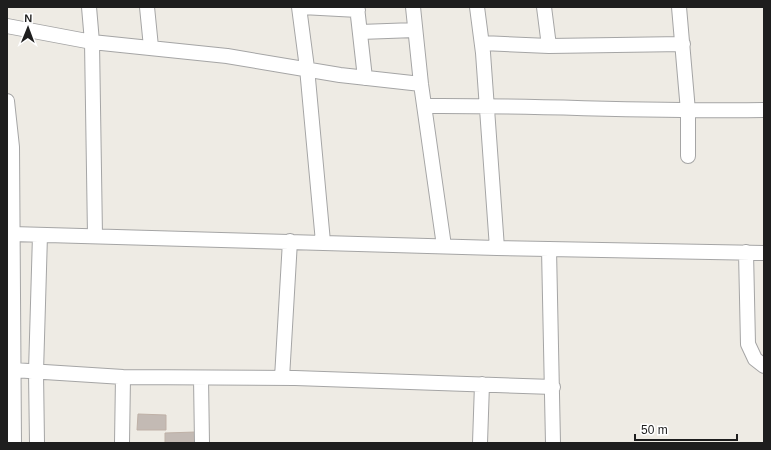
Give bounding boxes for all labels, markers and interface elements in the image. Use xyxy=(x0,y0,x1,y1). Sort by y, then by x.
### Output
north arrow xyxy=(8,8,48,48)
text: N xyxy=(24,12,32,24)
scale bar xyxy=(635,416,737,442)
text: 50 m xyxy=(641,423,668,437)

